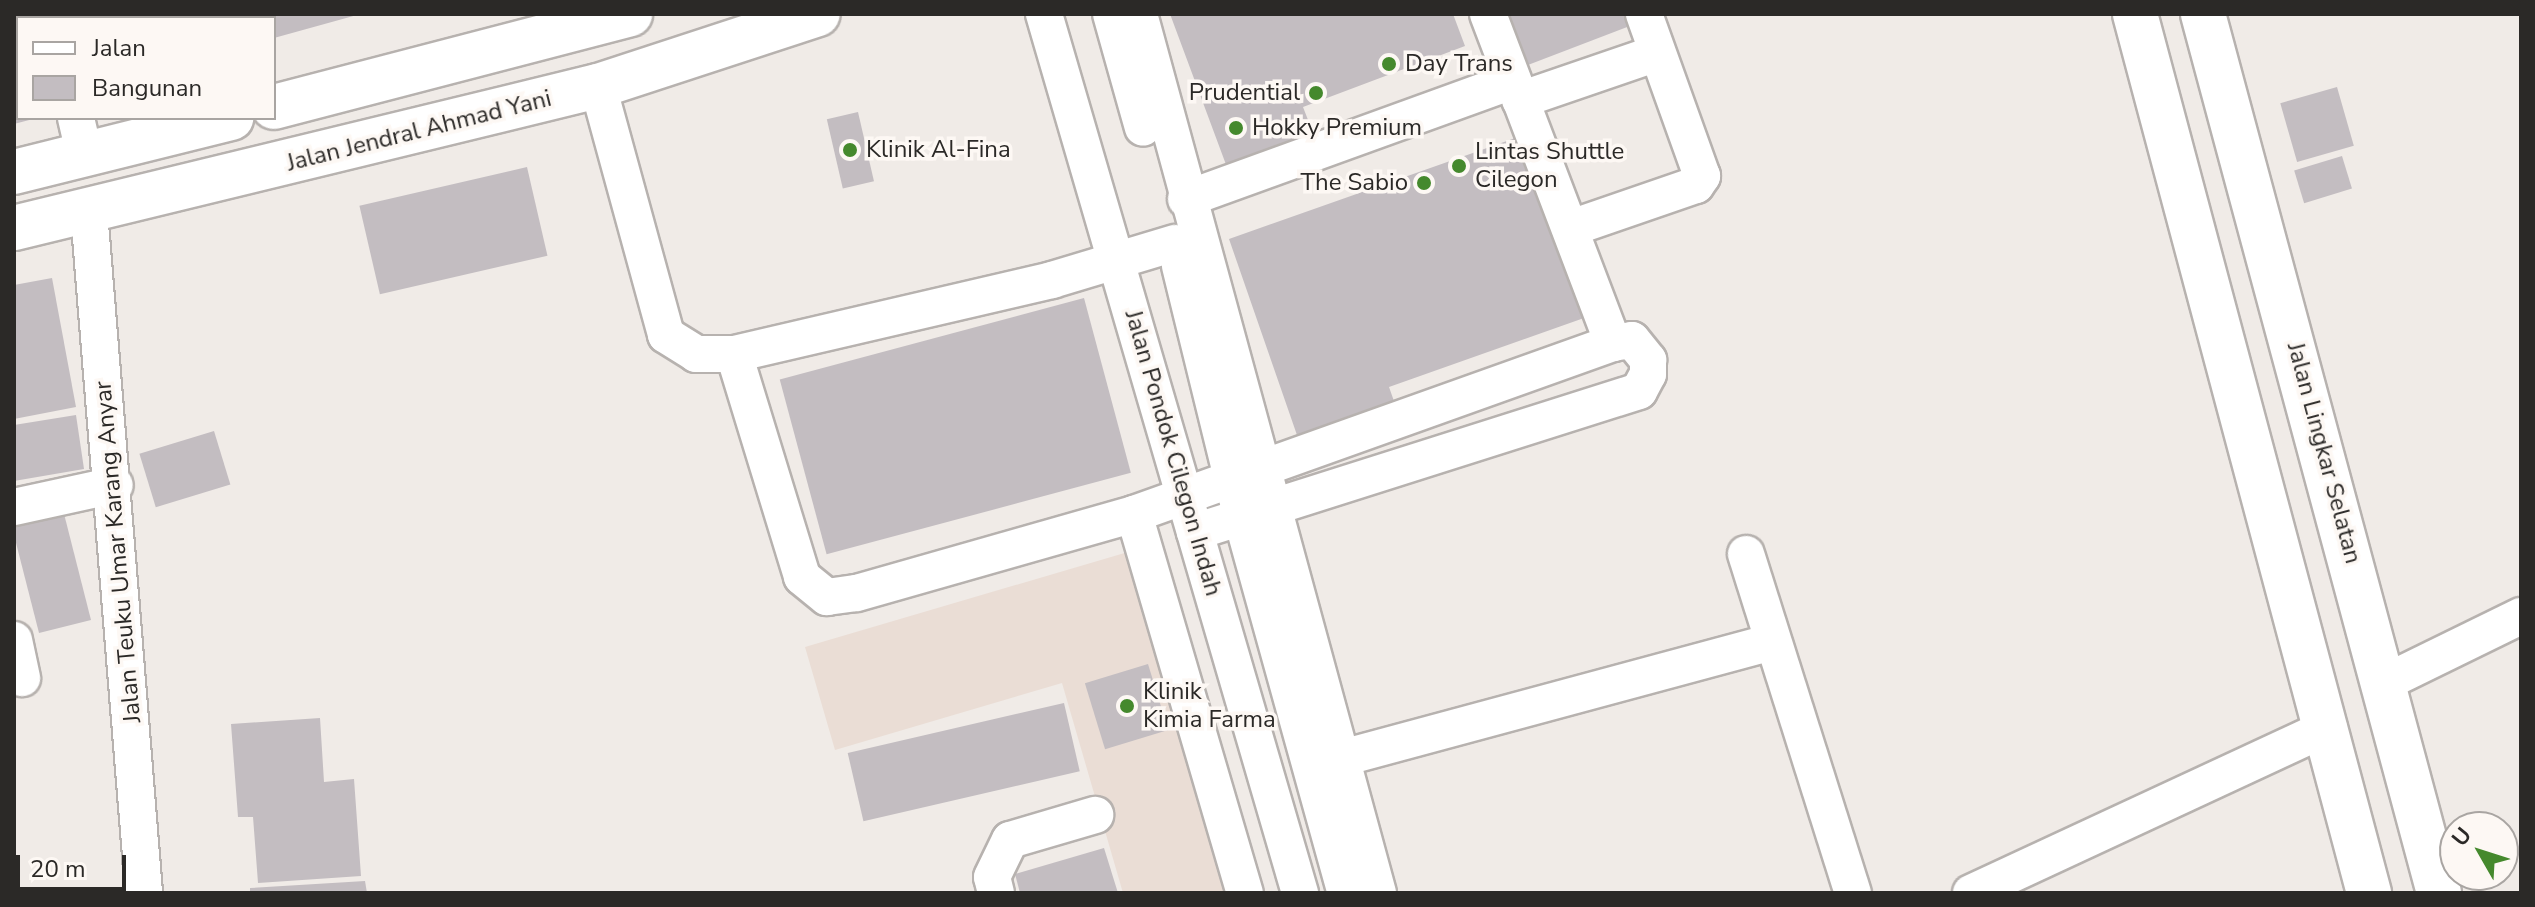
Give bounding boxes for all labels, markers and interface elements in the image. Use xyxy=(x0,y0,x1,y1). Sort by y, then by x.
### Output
legend xyxy=(16,16,276,120)
text: Jalan xyxy=(92,32,146,64)
place label: Day Trans xyxy=(1405,50,1513,78)
marker: Day Trans xyxy=(1380,55,1398,73)
text: Bangunan xyxy=(92,72,202,104)
place label: Prudential xyxy=(1189,79,1300,107)
street label: Jalan Jendral Ahmad Yani xyxy=(284,84,554,178)
marker: Prudential xyxy=(1307,84,1325,102)
place label: Hokky Premium xyxy=(1252,114,1422,142)
marker: Hokky Premium xyxy=(1227,119,1245,137)
place label: Klinik Al-Fina xyxy=(866,136,1011,164)
place label: Lintas Shuttle Cilegon xyxy=(1475,138,1624,194)
marker: Klinik Al-Fina xyxy=(841,141,859,159)
marker: Lintas Shuttle Cilegon xyxy=(1450,157,1468,175)
place label: The Sabio xyxy=(1301,169,1408,197)
marker: The Sabio xyxy=(1415,174,1433,192)
street label: Jalan Pondok Cilegon Indah xyxy=(1118,307,1228,599)
street label: Jalan Lingkar Selatan xyxy=(2281,339,2367,567)
street label: Jalan Teuku Umar Karang Anyar xyxy=(89,380,147,724)
place label: Klinik Kimia Farma xyxy=(1143,678,1276,734)
marker: Klinik Kimia Farma xyxy=(1118,697,1136,715)
north arrow xyxy=(2439,811,2519,891)
text: U xyxy=(2445,821,2479,853)
scale bar xyxy=(20,839,130,889)
text: 20 m xyxy=(30,853,86,885)

